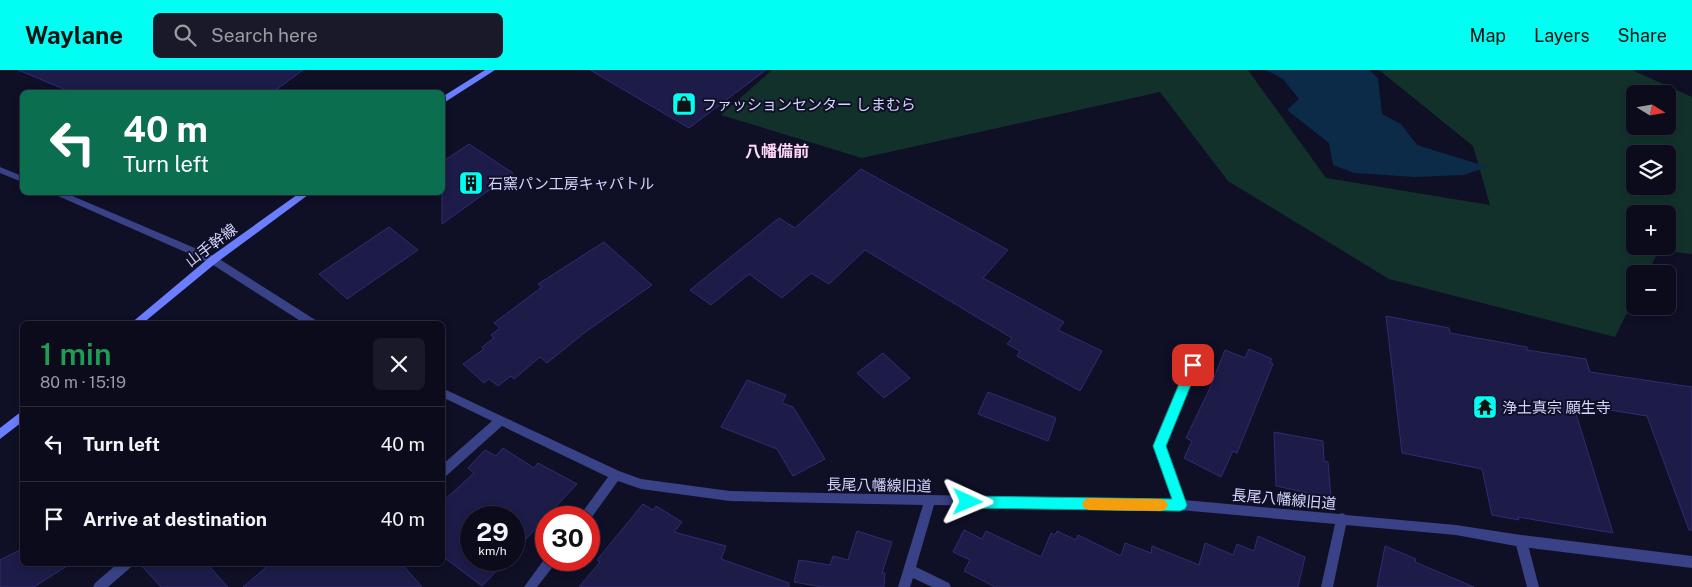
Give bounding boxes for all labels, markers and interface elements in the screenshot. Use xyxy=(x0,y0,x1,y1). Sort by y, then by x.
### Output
search box xyxy=(153,13,503,58)
text: Waylane xyxy=(25,21,123,49)
icon: search xyxy=(171,21,199,49)
text: Search here xyxy=(211,24,318,46)
text: Map xyxy=(1470,25,1506,46)
text: Layers xyxy=(1534,25,1590,46)
text: Share xyxy=(1618,25,1667,46)
north arrow xyxy=(1626,85,1676,135)
map controls xyxy=(1626,85,1676,315)
shop icon: ファッションセンター しまむら xyxy=(671,91,697,117)
place label: ファッションセンター しまむら xyxy=(702,96,916,113)
text: 40 m xyxy=(123,109,208,150)
icon: left xyxy=(40,110,105,175)
district label: 八幡備前 xyxy=(745,142,809,161)
button: layers xyxy=(1626,145,1676,195)
text: Turn left xyxy=(123,151,209,177)
building icon: 石窯パン工房キャパトル xyxy=(458,170,484,196)
place label: 石窯パン工房キャパトル xyxy=(488,175,654,192)
button: + xyxy=(1626,205,1676,255)
street label: 山手幹線 xyxy=(182,220,240,270)
button: − xyxy=(1626,265,1676,315)
text: 1 min xyxy=(40,336,111,372)
button: close xyxy=(373,338,425,390)
pin xyxy=(1172,344,1214,386)
icon: arrive xyxy=(1179,351,1207,379)
text: 80 m · 15:19 xyxy=(40,373,126,392)
temple icon: 浄土真宗 願生寺 xyxy=(1472,394,1498,420)
place label: 浄土真宗 願生寺 xyxy=(1502,399,1611,416)
icon: left xyxy=(40,430,68,458)
text: Turn left xyxy=(83,433,160,455)
text: 40 m xyxy=(380,433,425,455)
position arrow xyxy=(941,475,993,527)
street label: 長尾八幡線旧道 xyxy=(826,476,932,494)
street label: 長尾八幡線旧道 xyxy=(1231,486,1337,512)
icon: arrive xyxy=(40,505,68,533)
speed limit sign: 30 xyxy=(535,506,600,571)
text: Arrive at destination xyxy=(83,508,267,530)
text: 40 m xyxy=(380,508,425,530)
text: 29 xyxy=(476,517,509,547)
text: km/h xyxy=(478,544,507,558)

